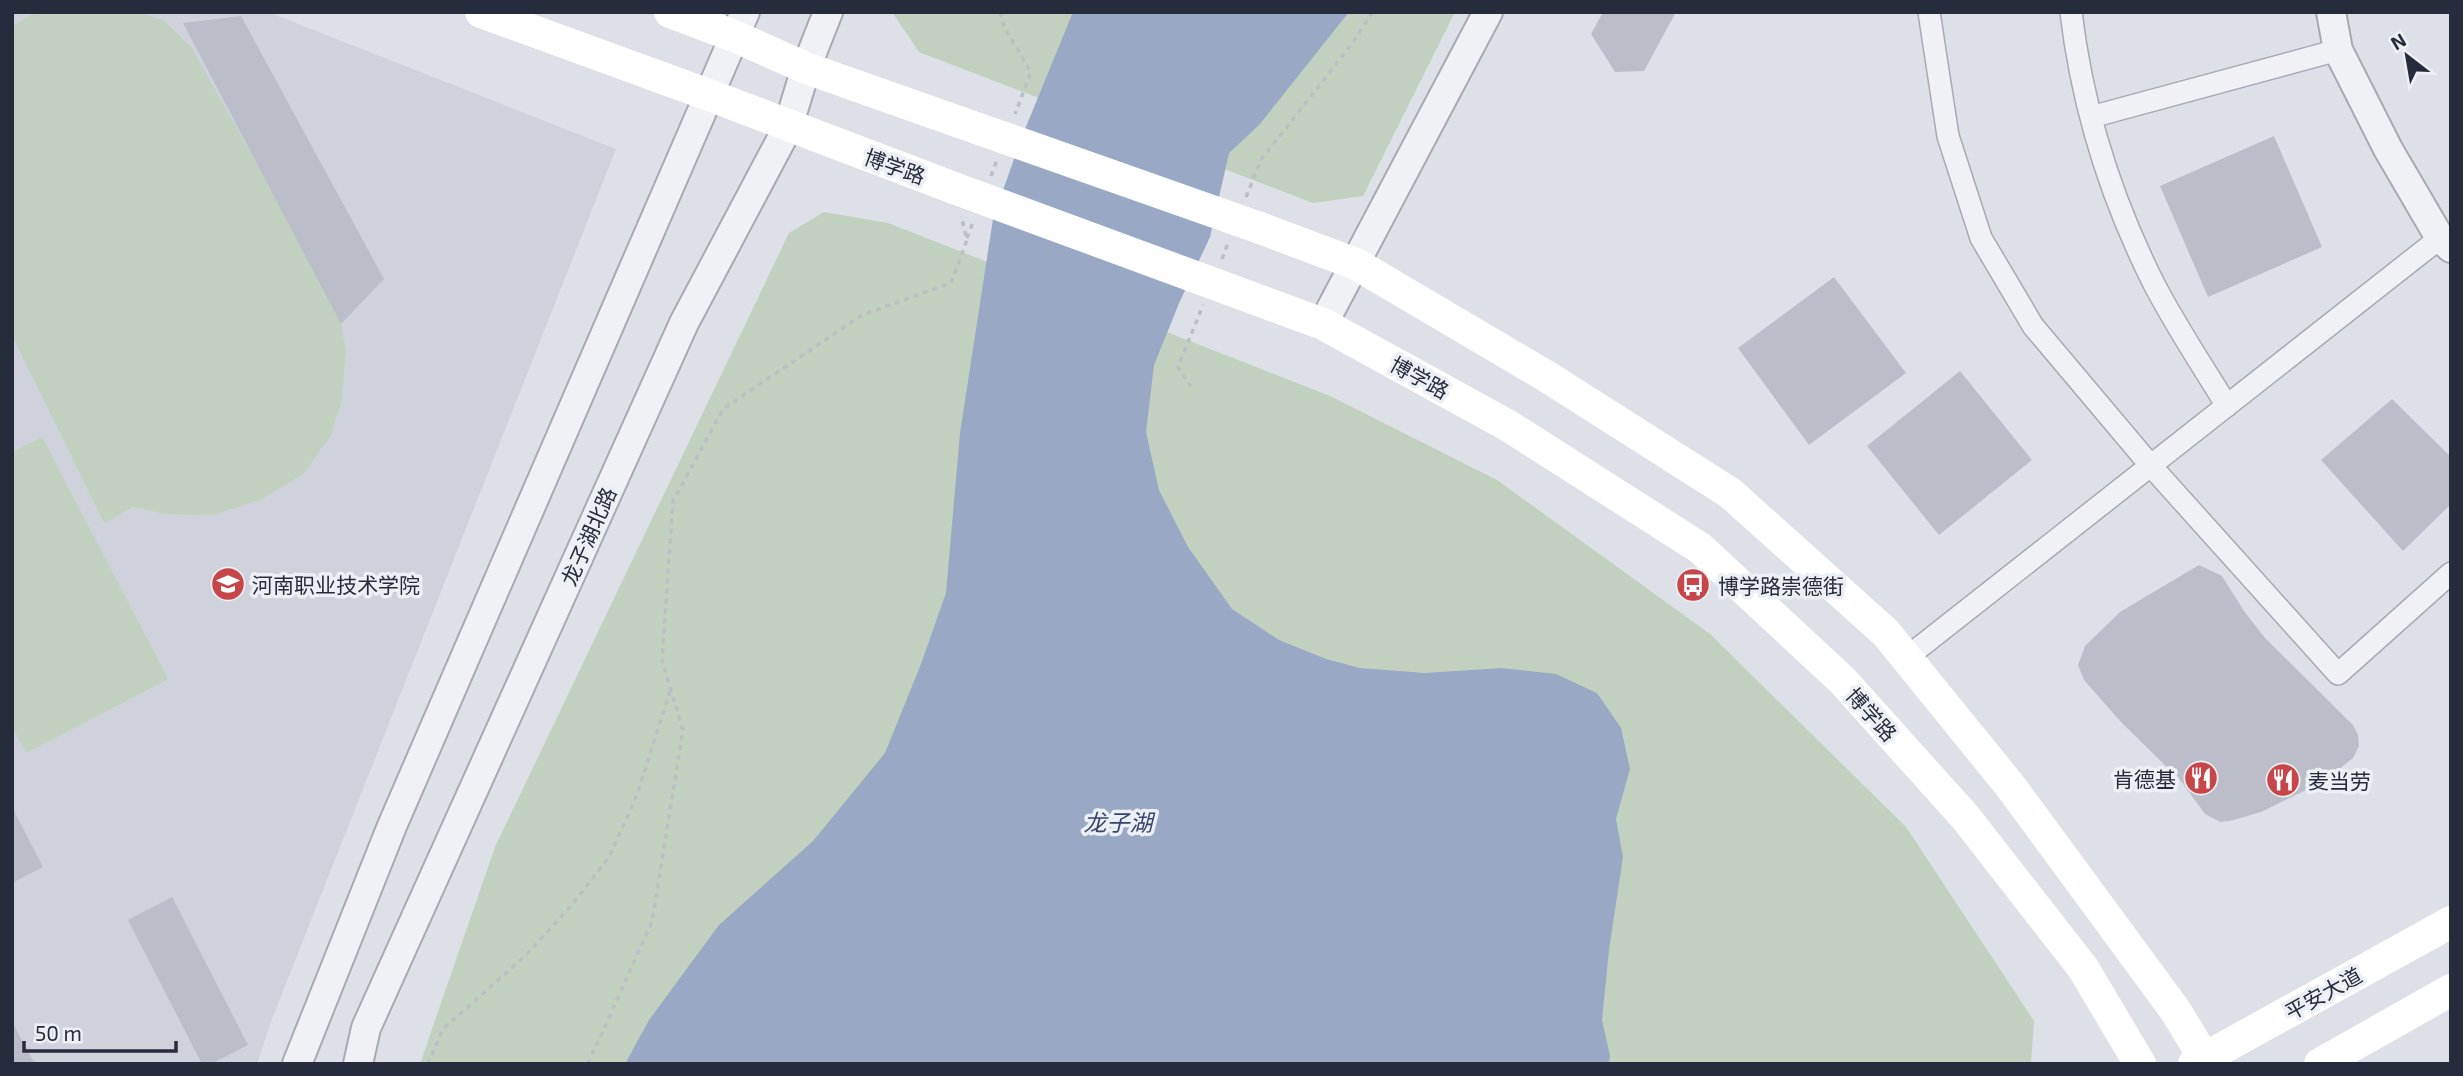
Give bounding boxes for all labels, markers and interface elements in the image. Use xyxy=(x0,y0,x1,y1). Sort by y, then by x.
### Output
north arrow xyxy=(2372,21,2442,91)
text: N xyxy=(2386,28,2410,54)
street label: 博学路 xyxy=(861,143,929,189)
street label: 博学路 xyxy=(1386,351,1454,403)
street label: 龙子湖北路 xyxy=(555,483,621,589)
school or university icon: 河南职业技术学院 xyxy=(209,565,247,603)
bus stop icon: 博学路崇德街 xyxy=(1674,566,1712,604)
place label: 河南职业技术学院 xyxy=(252,572,420,597)
place label: 博学路崇德街 xyxy=(1718,573,1844,598)
street label: 博学路 xyxy=(1842,682,1902,746)
restaurant icon: 肯德基 xyxy=(2182,759,2220,797)
restaurant icon: 麦当劳 xyxy=(2264,761,2302,799)
place label: 肯德基 xyxy=(2113,766,2176,791)
place label: 麦当劳 xyxy=(2308,768,2371,793)
water label: 龙子湖 xyxy=(1084,808,1156,836)
street label: 平安大道 xyxy=(2280,962,2366,1024)
scale bar xyxy=(24,1010,177,1054)
text: 50 m xyxy=(35,1020,82,1045)

